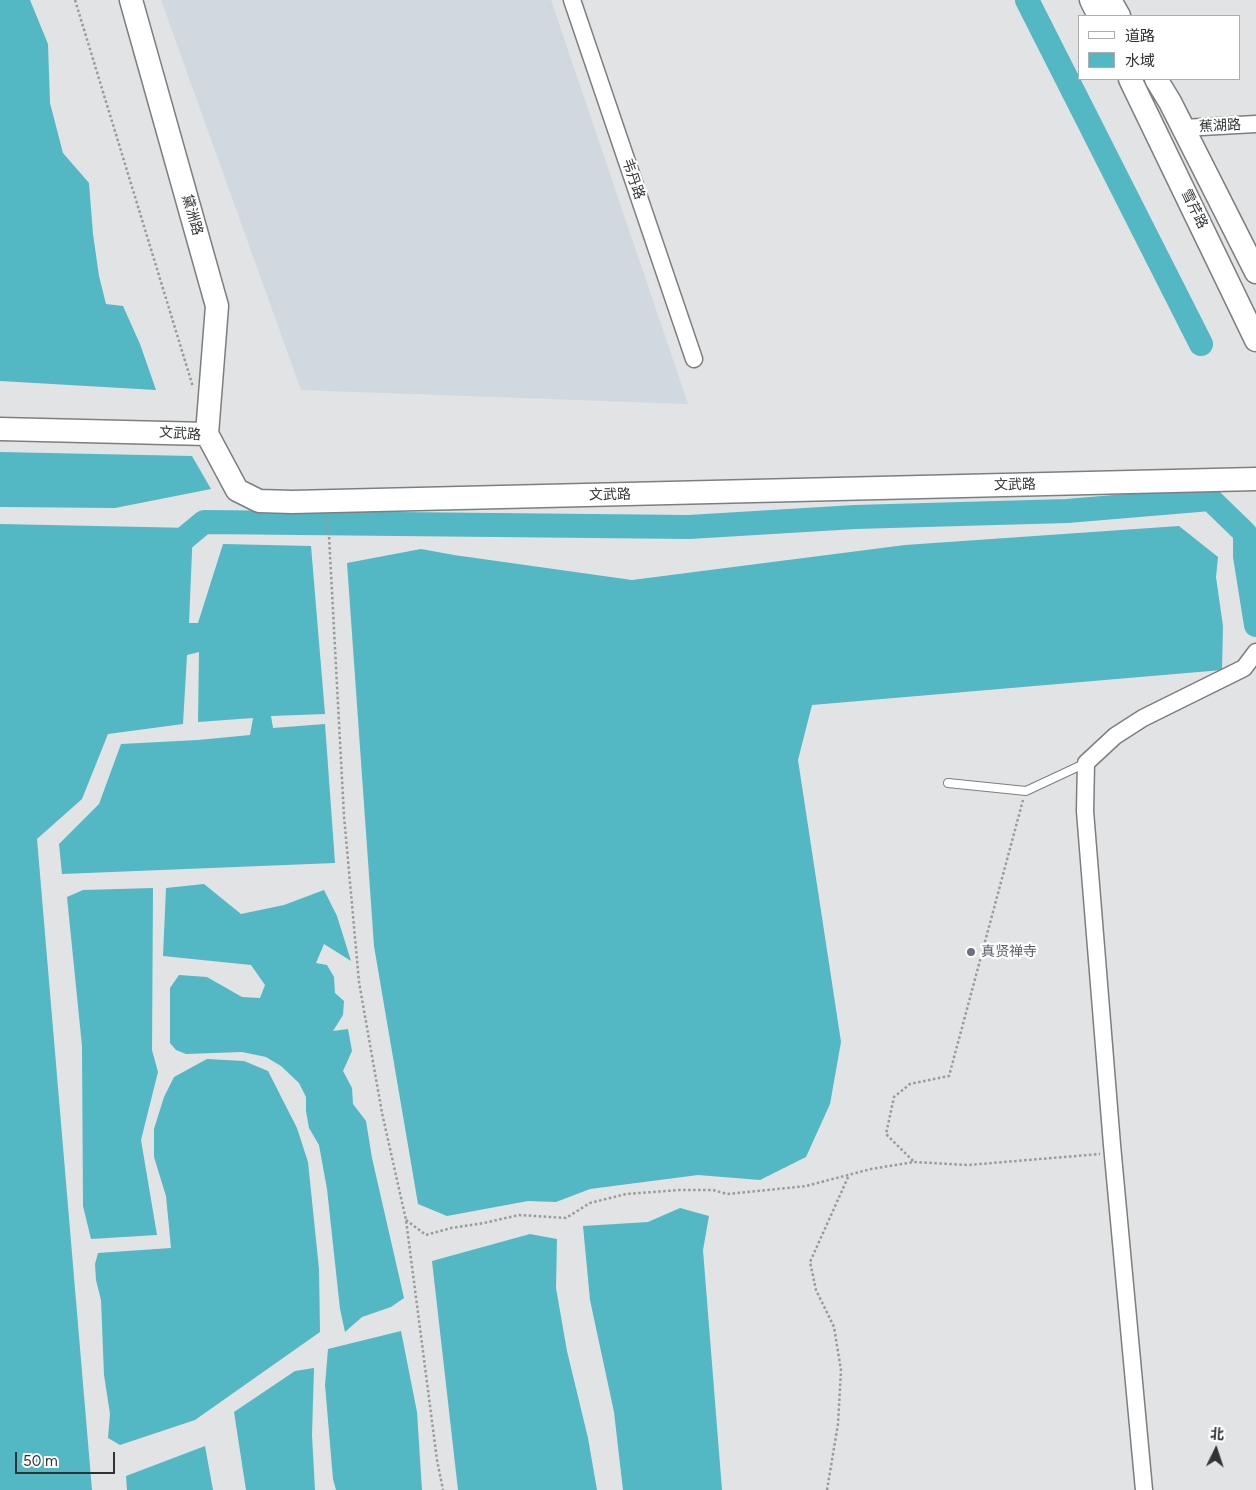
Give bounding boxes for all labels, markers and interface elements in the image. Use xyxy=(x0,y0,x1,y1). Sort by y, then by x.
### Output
legend xyxy=(1078,15,1241,80)
text: 道路 xyxy=(1125,27,1155,45)
text: 水域 xyxy=(1125,52,1155,70)
street label: 蕉湖路 xyxy=(1199,117,1241,135)
street label: 韦丹路 xyxy=(618,156,648,202)
street label: 雪芹路 xyxy=(1177,186,1211,232)
street label: 黛洲路 xyxy=(178,192,206,238)
street label: 文武路 xyxy=(158,424,202,444)
street label: 文武路 xyxy=(994,476,1036,494)
street label: 文武路 xyxy=(589,486,631,504)
place label: 真贤禅寺 xyxy=(981,944,1037,960)
marker: 真贤禅寺 xyxy=(965,946,977,958)
north arrow xyxy=(1191,1425,1241,1475)
text: 北 xyxy=(1210,1426,1225,1444)
scale bar xyxy=(18,1442,118,1474)
text: 50 m xyxy=(23,1452,58,1470)

